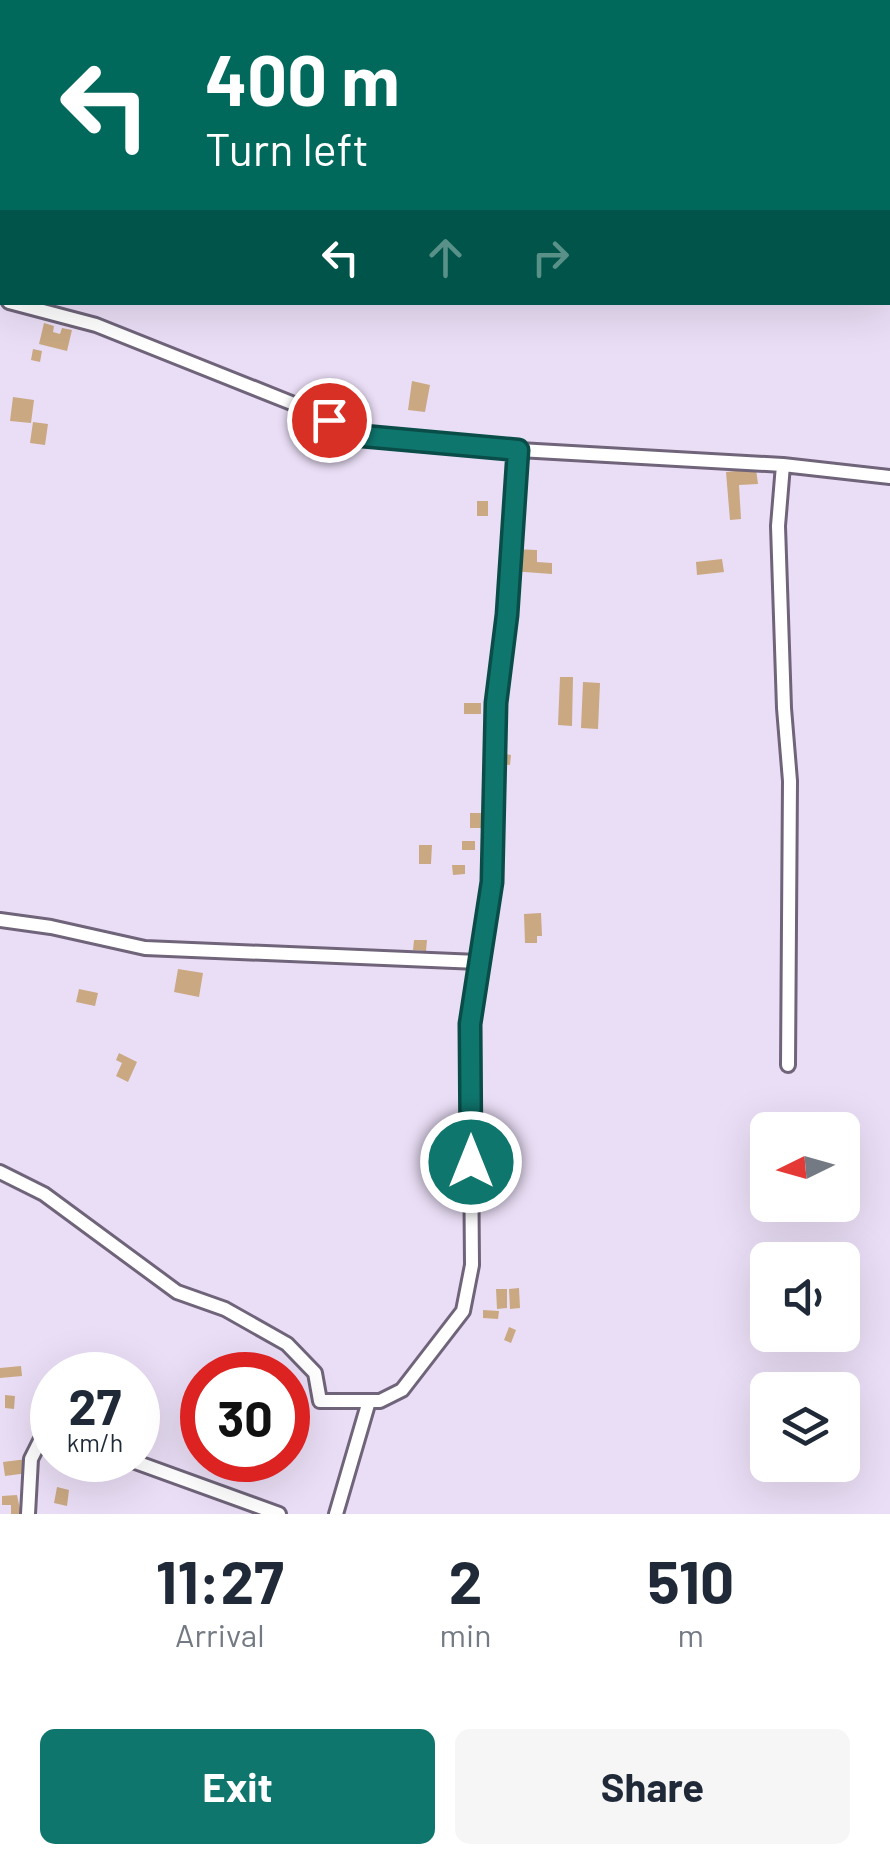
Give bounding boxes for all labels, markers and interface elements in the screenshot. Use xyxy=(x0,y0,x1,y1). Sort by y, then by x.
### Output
text: 400 m xyxy=(205,36,400,120)
icon: left xyxy=(40,40,170,170)
text: Turn left xyxy=(205,121,369,175)
icon: left xyxy=(313,230,368,285)
icon: ahead xyxy=(418,230,473,285)
icon: right xyxy=(523,230,578,285)
pin xyxy=(287,378,372,463)
icon: arrive xyxy=(302,393,357,448)
position arrow xyxy=(419,1110,523,1214)
north arrow xyxy=(750,1112,860,1222)
map controls xyxy=(750,1112,860,1482)
button: sound xyxy=(750,1242,860,1352)
speed limit sign: 30 xyxy=(180,1352,310,1482)
button: layers xyxy=(750,1372,860,1482)
text: 27 xyxy=(69,1375,121,1435)
text: km/h xyxy=(67,1427,123,1457)
text: 11:27 xyxy=(156,1544,284,1616)
text: 2 xyxy=(449,1544,482,1616)
text: 510 xyxy=(647,1544,734,1616)
text: Arrival xyxy=(175,1615,265,1653)
text: min xyxy=(440,1615,491,1653)
text: m xyxy=(677,1615,704,1653)
button: Exit xyxy=(40,1729,435,1844)
button: Share xyxy=(455,1729,850,1844)

